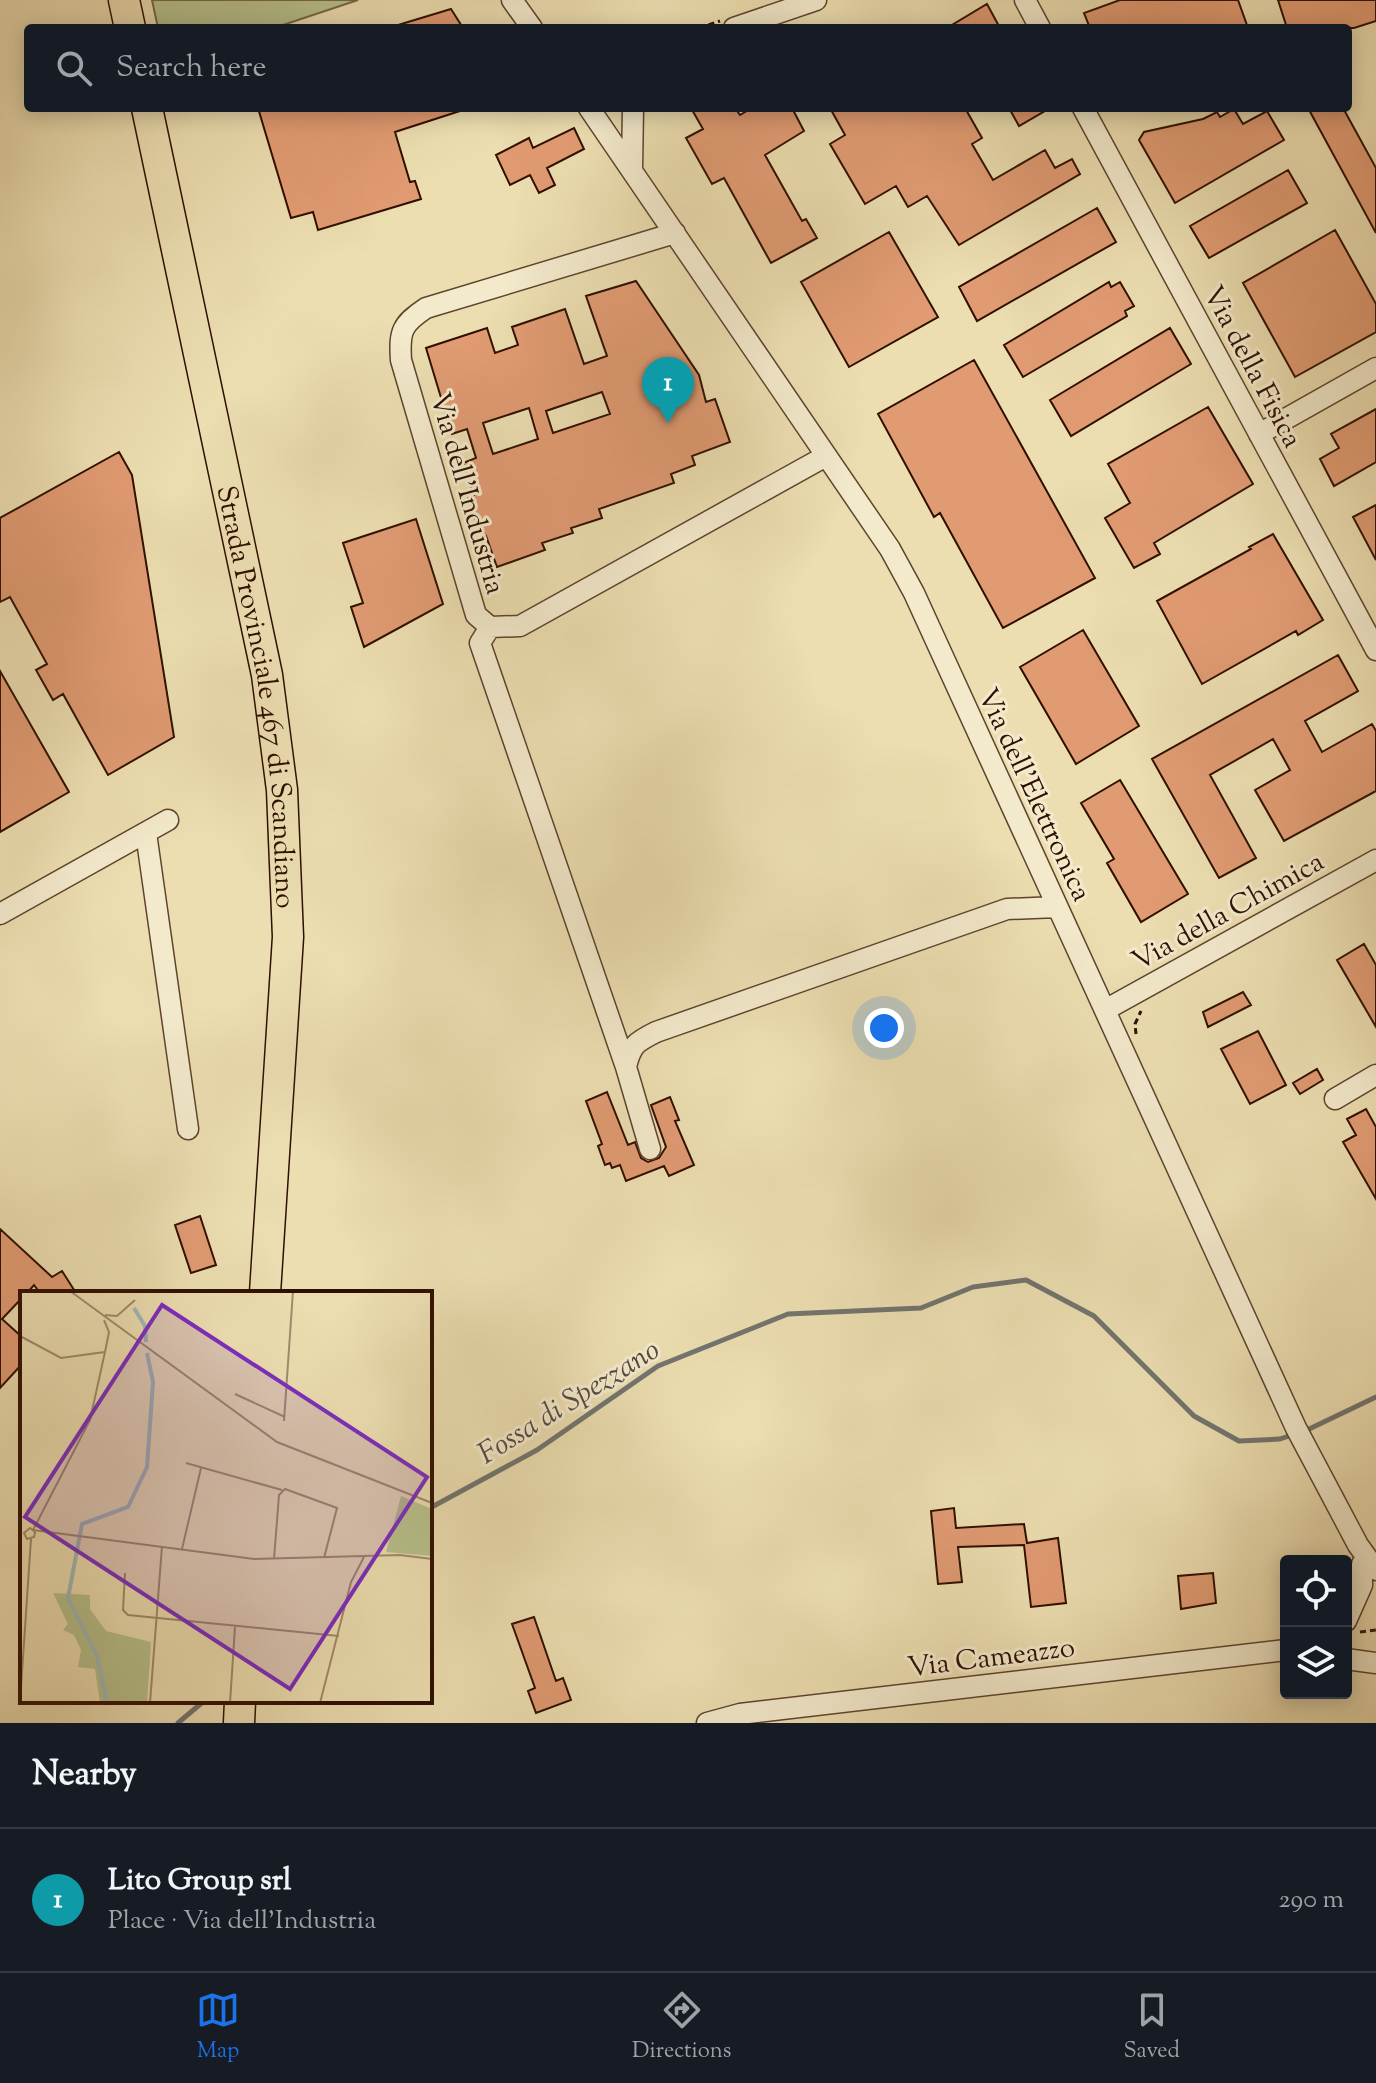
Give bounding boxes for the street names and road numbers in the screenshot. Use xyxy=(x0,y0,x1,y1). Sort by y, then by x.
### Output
street label: Via della Fisica xyxy=(1192,279,1311,456)
street label: Via dell'Industria xyxy=(418,388,514,599)
street label: Strada Provinciale 467 di Scandiano xyxy=(204,482,304,909)
street label: Via dell'Elettronica xyxy=(966,682,1100,909)
street label: Via della Chimica xyxy=(1125,843,1332,982)
street label: Via Cameazzo xyxy=(905,1629,1077,1689)

